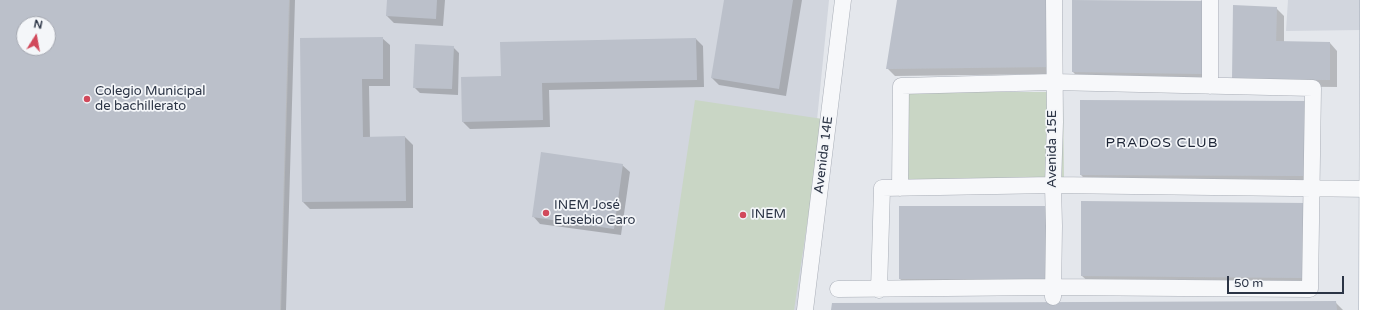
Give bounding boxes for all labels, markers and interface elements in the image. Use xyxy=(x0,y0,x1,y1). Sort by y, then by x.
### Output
north arrow xyxy=(16,16,56,56)
text: N xyxy=(33,17,44,32)
place label: Colegio Municipal de bachillerato xyxy=(95,84,205,115)
marker: Colegio Municipal de bachillerato xyxy=(82,94,92,104)
street label: Avenida 15E xyxy=(1045,110,1061,188)
street label: Avenida 14E xyxy=(812,115,836,195)
district label: PRADOS CLUB xyxy=(1106,135,1218,151)
place label: INEM José Eusebio Caro xyxy=(554,198,635,229)
place label: INEM xyxy=(751,207,786,223)
marker: INEM José Eusebio Caro xyxy=(541,208,551,218)
marker: INEM xyxy=(738,210,748,220)
scale bar xyxy=(1229,268,1346,294)
text: 50 m xyxy=(1234,276,1263,290)

